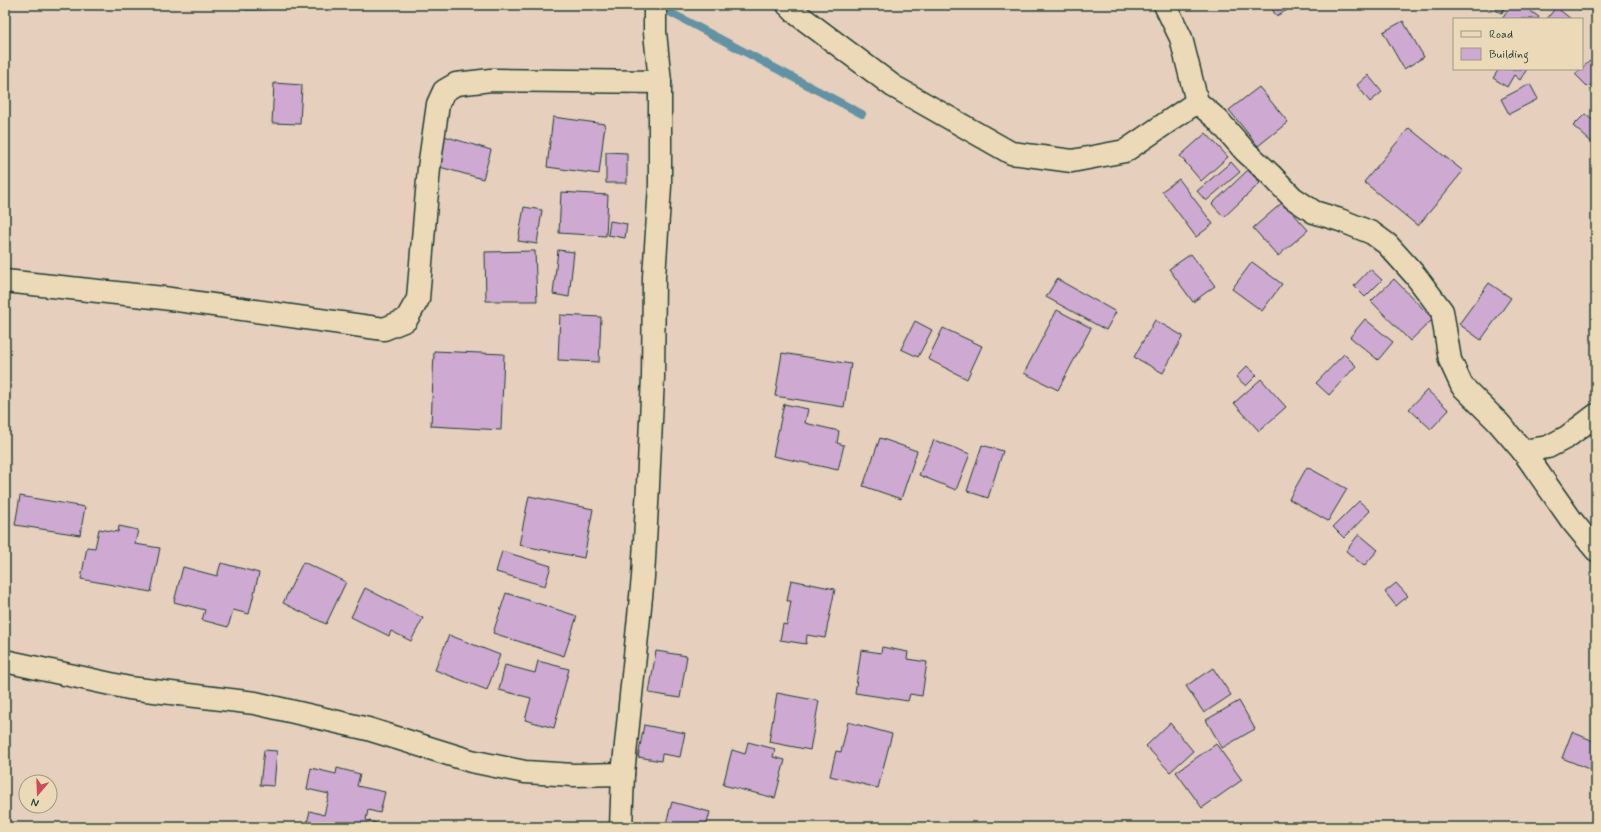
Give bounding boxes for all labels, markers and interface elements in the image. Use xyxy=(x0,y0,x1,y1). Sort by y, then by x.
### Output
legend xyxy=(1453,18,1583,70)
text: Road xyxy=(1489,27,1513,43)
text: Building xyxy=(1489,47,1529,64)
north arrow xyxy=(18,774,58,814)
text: N xyxy=(29,795,41,810)

